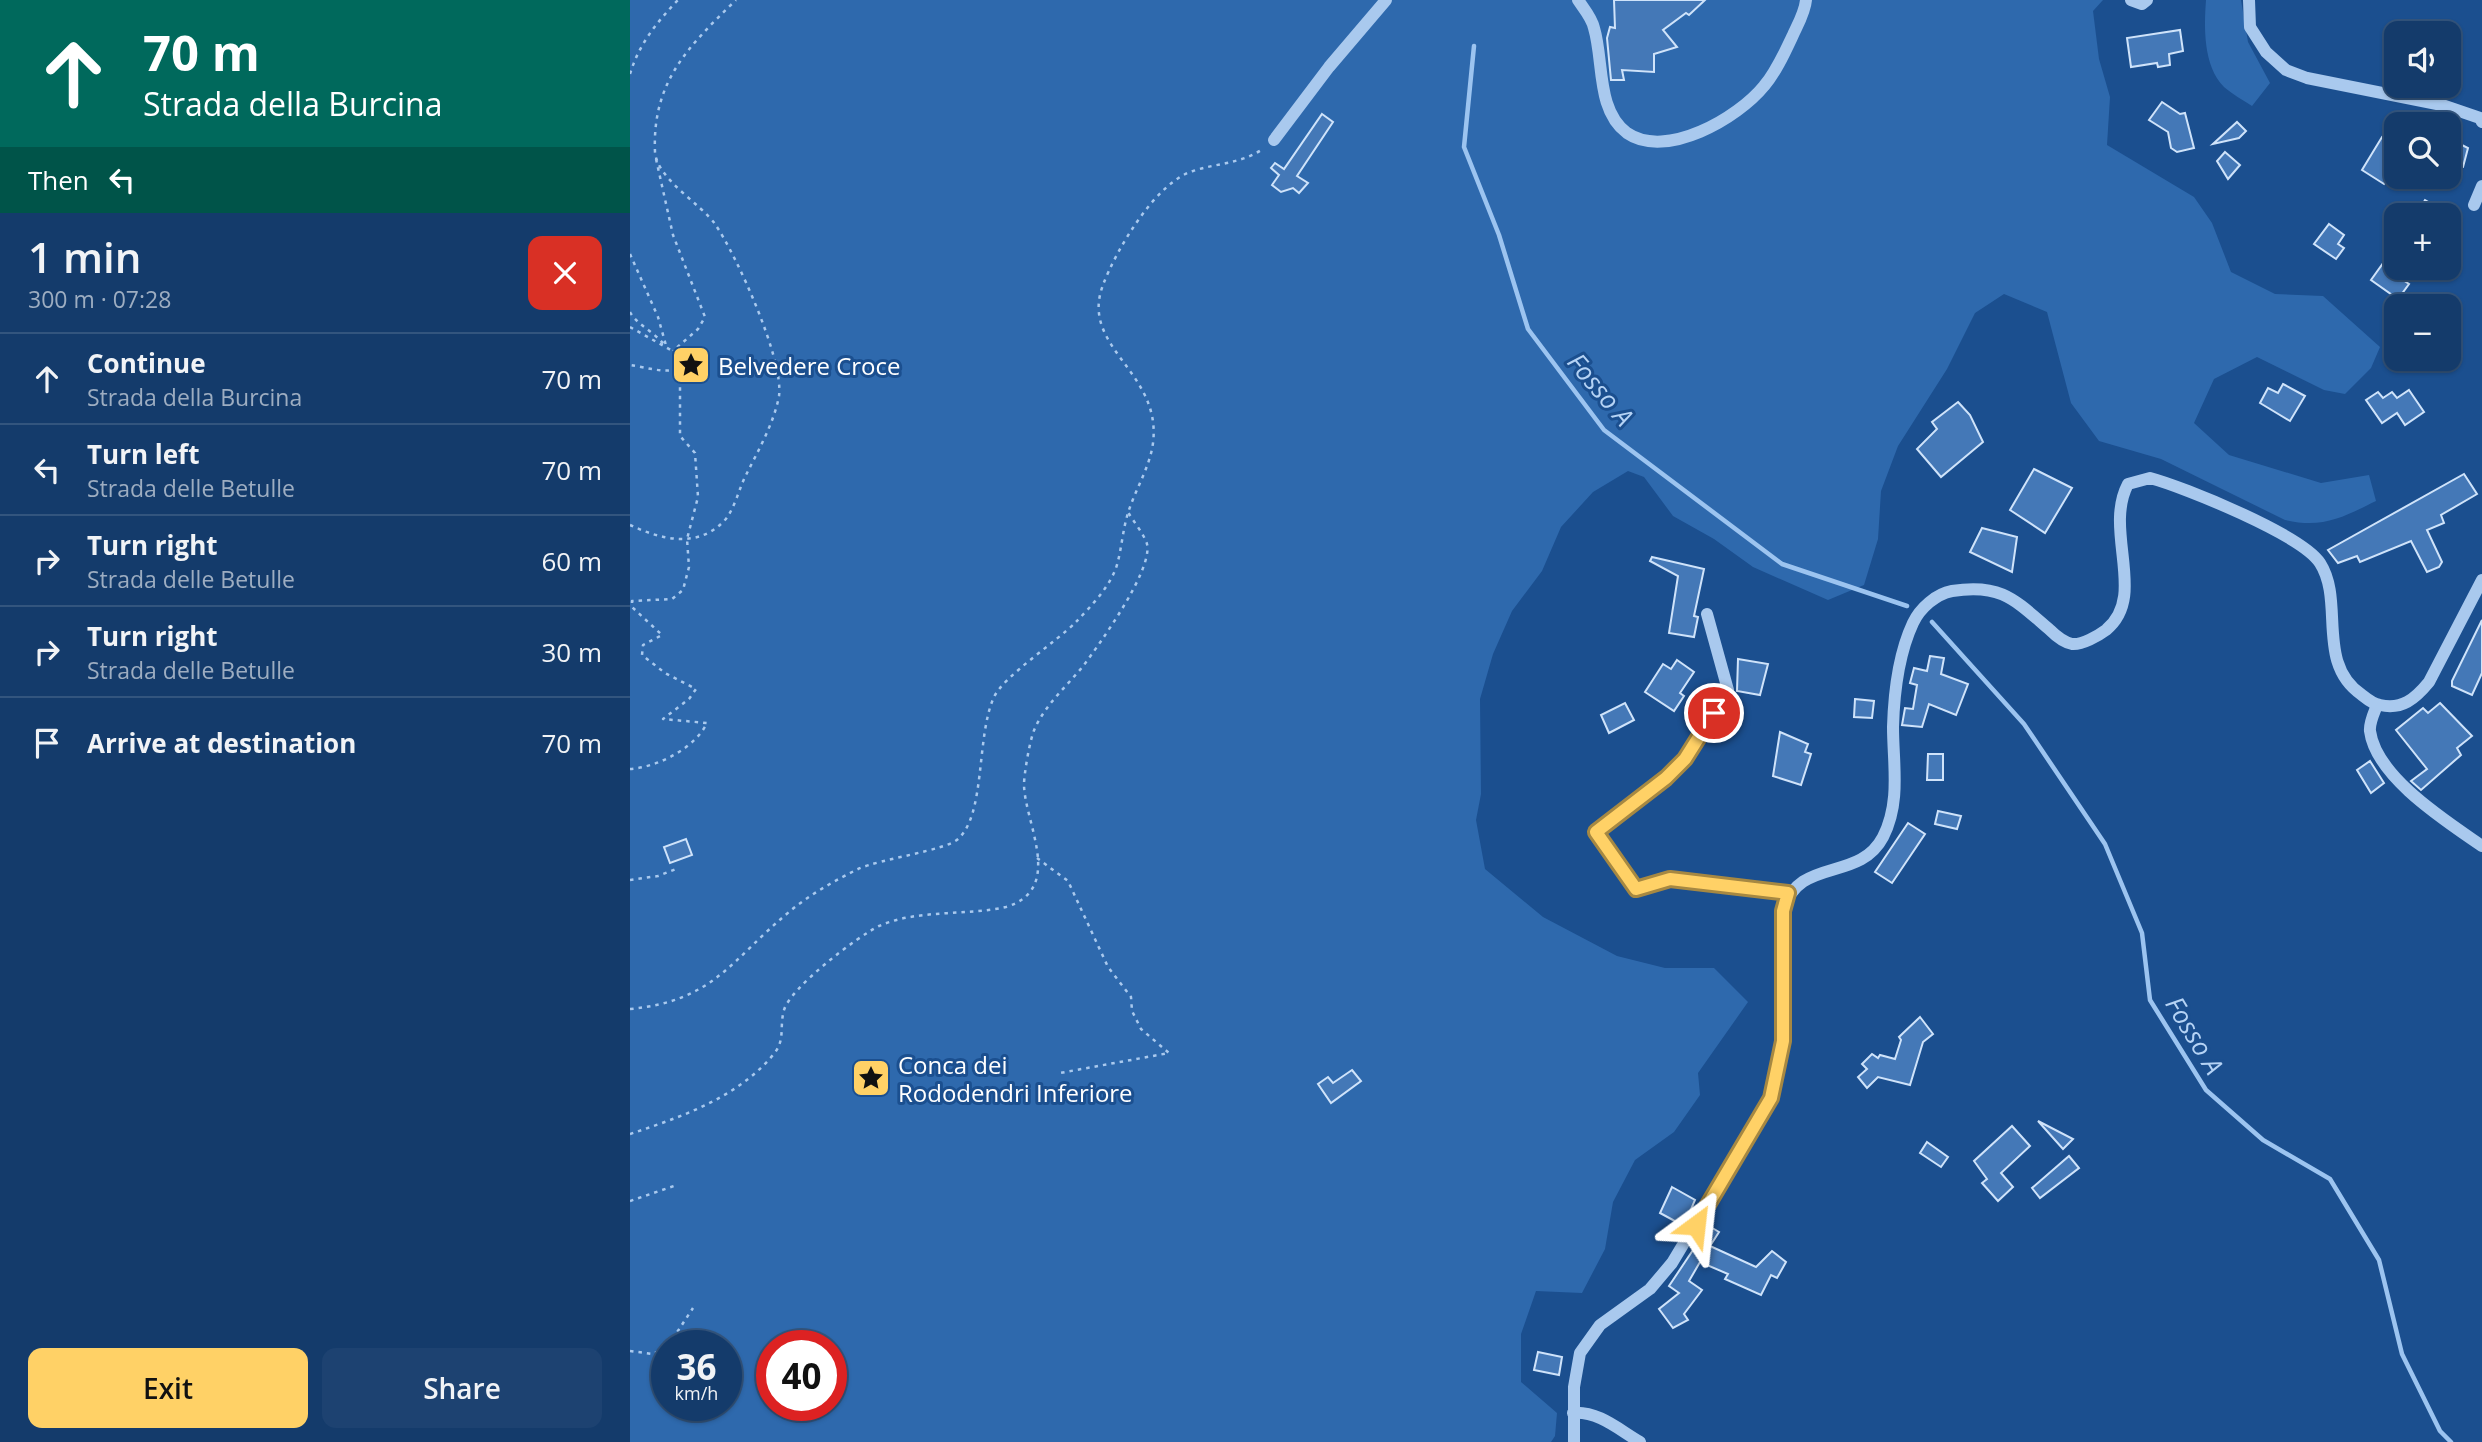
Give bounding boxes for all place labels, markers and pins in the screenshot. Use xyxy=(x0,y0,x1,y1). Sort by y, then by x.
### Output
place icon: Belvedere Croce xyxy=(670,344,712,386)
place label: Belvedere Croce xyxy=(718,349,901,382)
pin xyxy=(1684,683,1744,743)
place label: Conca dei Rododendri Inferiore xyxy=(898,1048,1133,1109)
place icon: Conca dei Rododendri Inferiore xyxy=(850,1057,892,1099)

